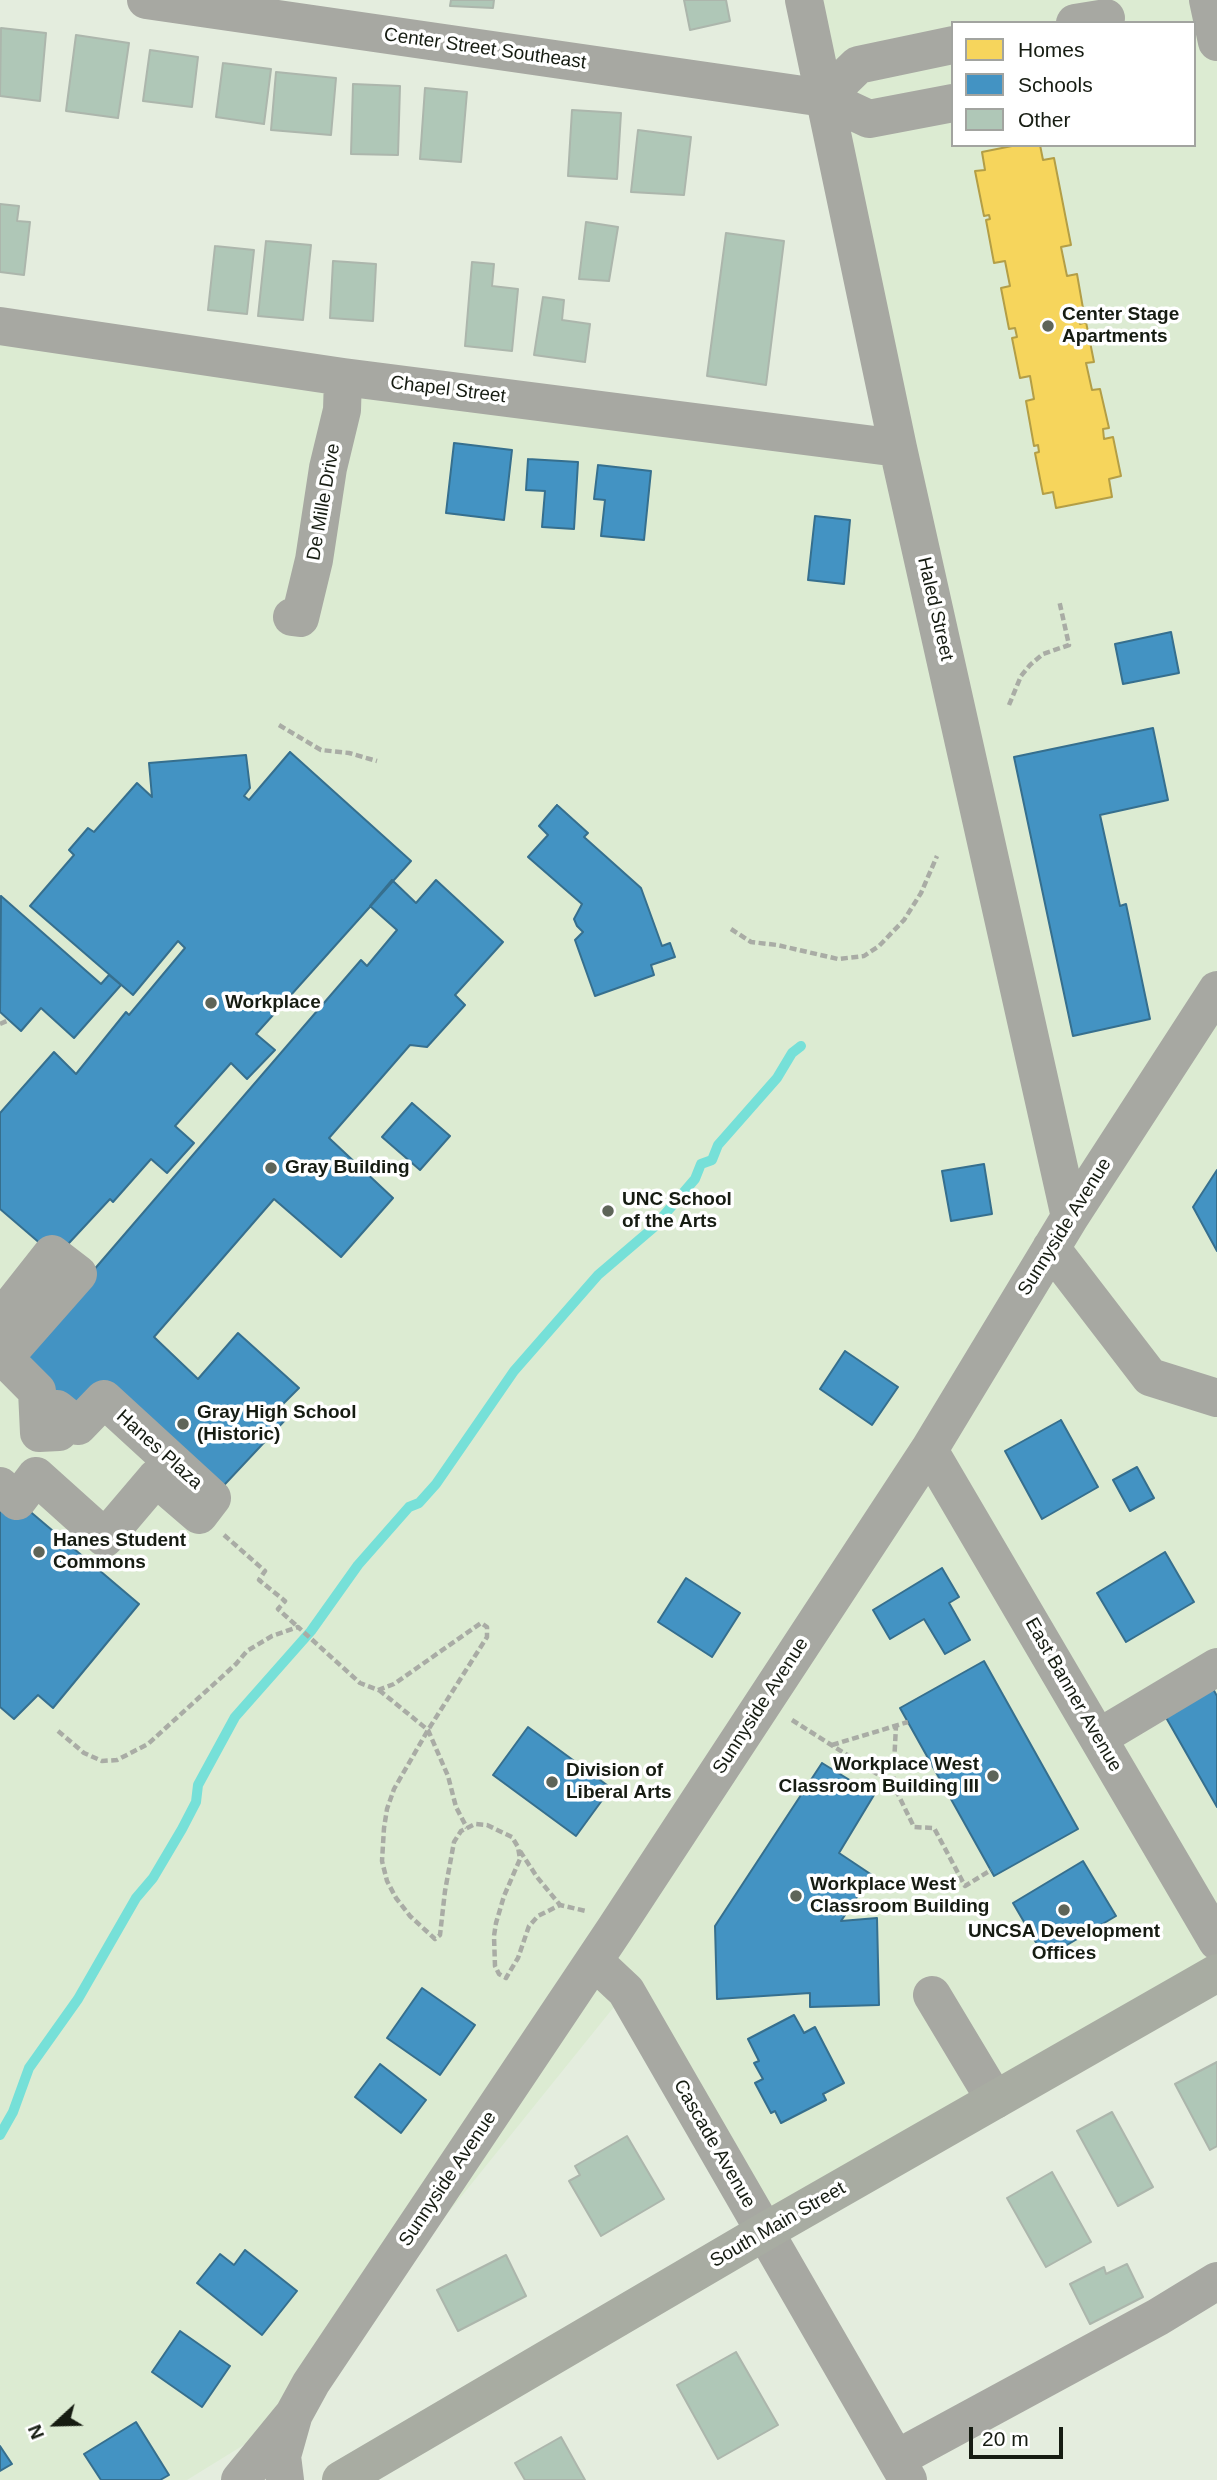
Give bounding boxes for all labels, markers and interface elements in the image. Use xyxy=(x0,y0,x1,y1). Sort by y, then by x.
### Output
legend xyxy=(951,21,1196,147)
street label: Center Street Southeast xyxy=(382,24,588,74)
text: Homes xyxy=(1018,38,1085,61)
text: Schools xyxy=(1018,73,1093,96)
text: Other xyxy=(1018,108,1071,131)
place label: Center Stage Apartments xyxy=(1062,304,1179,348)
marker: Center Stage Apartments xyxy=(1040,318,1056,334)
street label: Chapel Street xyxy=(389,372,507,408)
street label: De Mille Drive xyxy=(303,442,345,562)
street label: Haled Street xyxy=(912,555,958,663)
place label: Workplace xyxy=(225,992,321,1014)
marker: Workplace xyxy=(203,995,219,1011)
street label: Sunnyside Avenue xyxy=(1013,1154,1117,1300)
place label: Gray Building xyxy=(285,1157,410,1179)
marker: Gray Building xyxy=(263,1160,279,1176)
place label: UNC School of the Arts xyxy=(622,1189,732,1233)
marker: UNC School of the Arts xyxy=(600,1203,616,1219)
place label: Gray High School (Historic) xyxy=(197,1402,356,1446)
street label: Hanes Plaza xyxy=(111,1405,207,1495)
marker: Gray High School (Historic) xyxy=(175,1416,191,1432)
place label: Hanes Student Commons xyxy=(53,1530,186,1574)
marker: Hanes Student Commons xyxy=(31,1544,47,1560)
street label: East Banner Avenue xyxy=(1020,1614,1126,1776)
street label: Sunnyside Avenue xyxy=(708,1633,814,1779)
place label: Workplace West Classroom Building III xyxy=(778,1754,979,1798)
place label: Division of Liberal Arts xyxy=(566,1760,672,1804)
marker: Workplace West Classroom Building III xyxy=(985,1768,1001,1784)
marker: Division of Liberal Arts xyxy=(544,1774,560,1790)
place label: Workplace West Classroom Building xyxy=(810,1874,989,1918)
marker: Workplace West Classroom Building xyxy=(788,1888,804,1904)
marker: UNCSA Development Offices xyxy=(1056,1902,1072,1918)
place label: UNCSA Development Offices xyxy=(968,1921,1160,1965)
street label: Cascade Avenue xyxy=(668,2076,760,2212)
street label: Sunnyside Avenue xyxy=(394,2107,502,2251)
street label: South Main Street xyxy=(706,2177,850,2273)
north arrow xyxy=(21,2389,91,2459)
scale bar xyxy=(972,2414,1066,2458)
text: N xyxy=(24,2422,48,2442)
text: 20 m xyxy=(982,2427,1029,2450)

